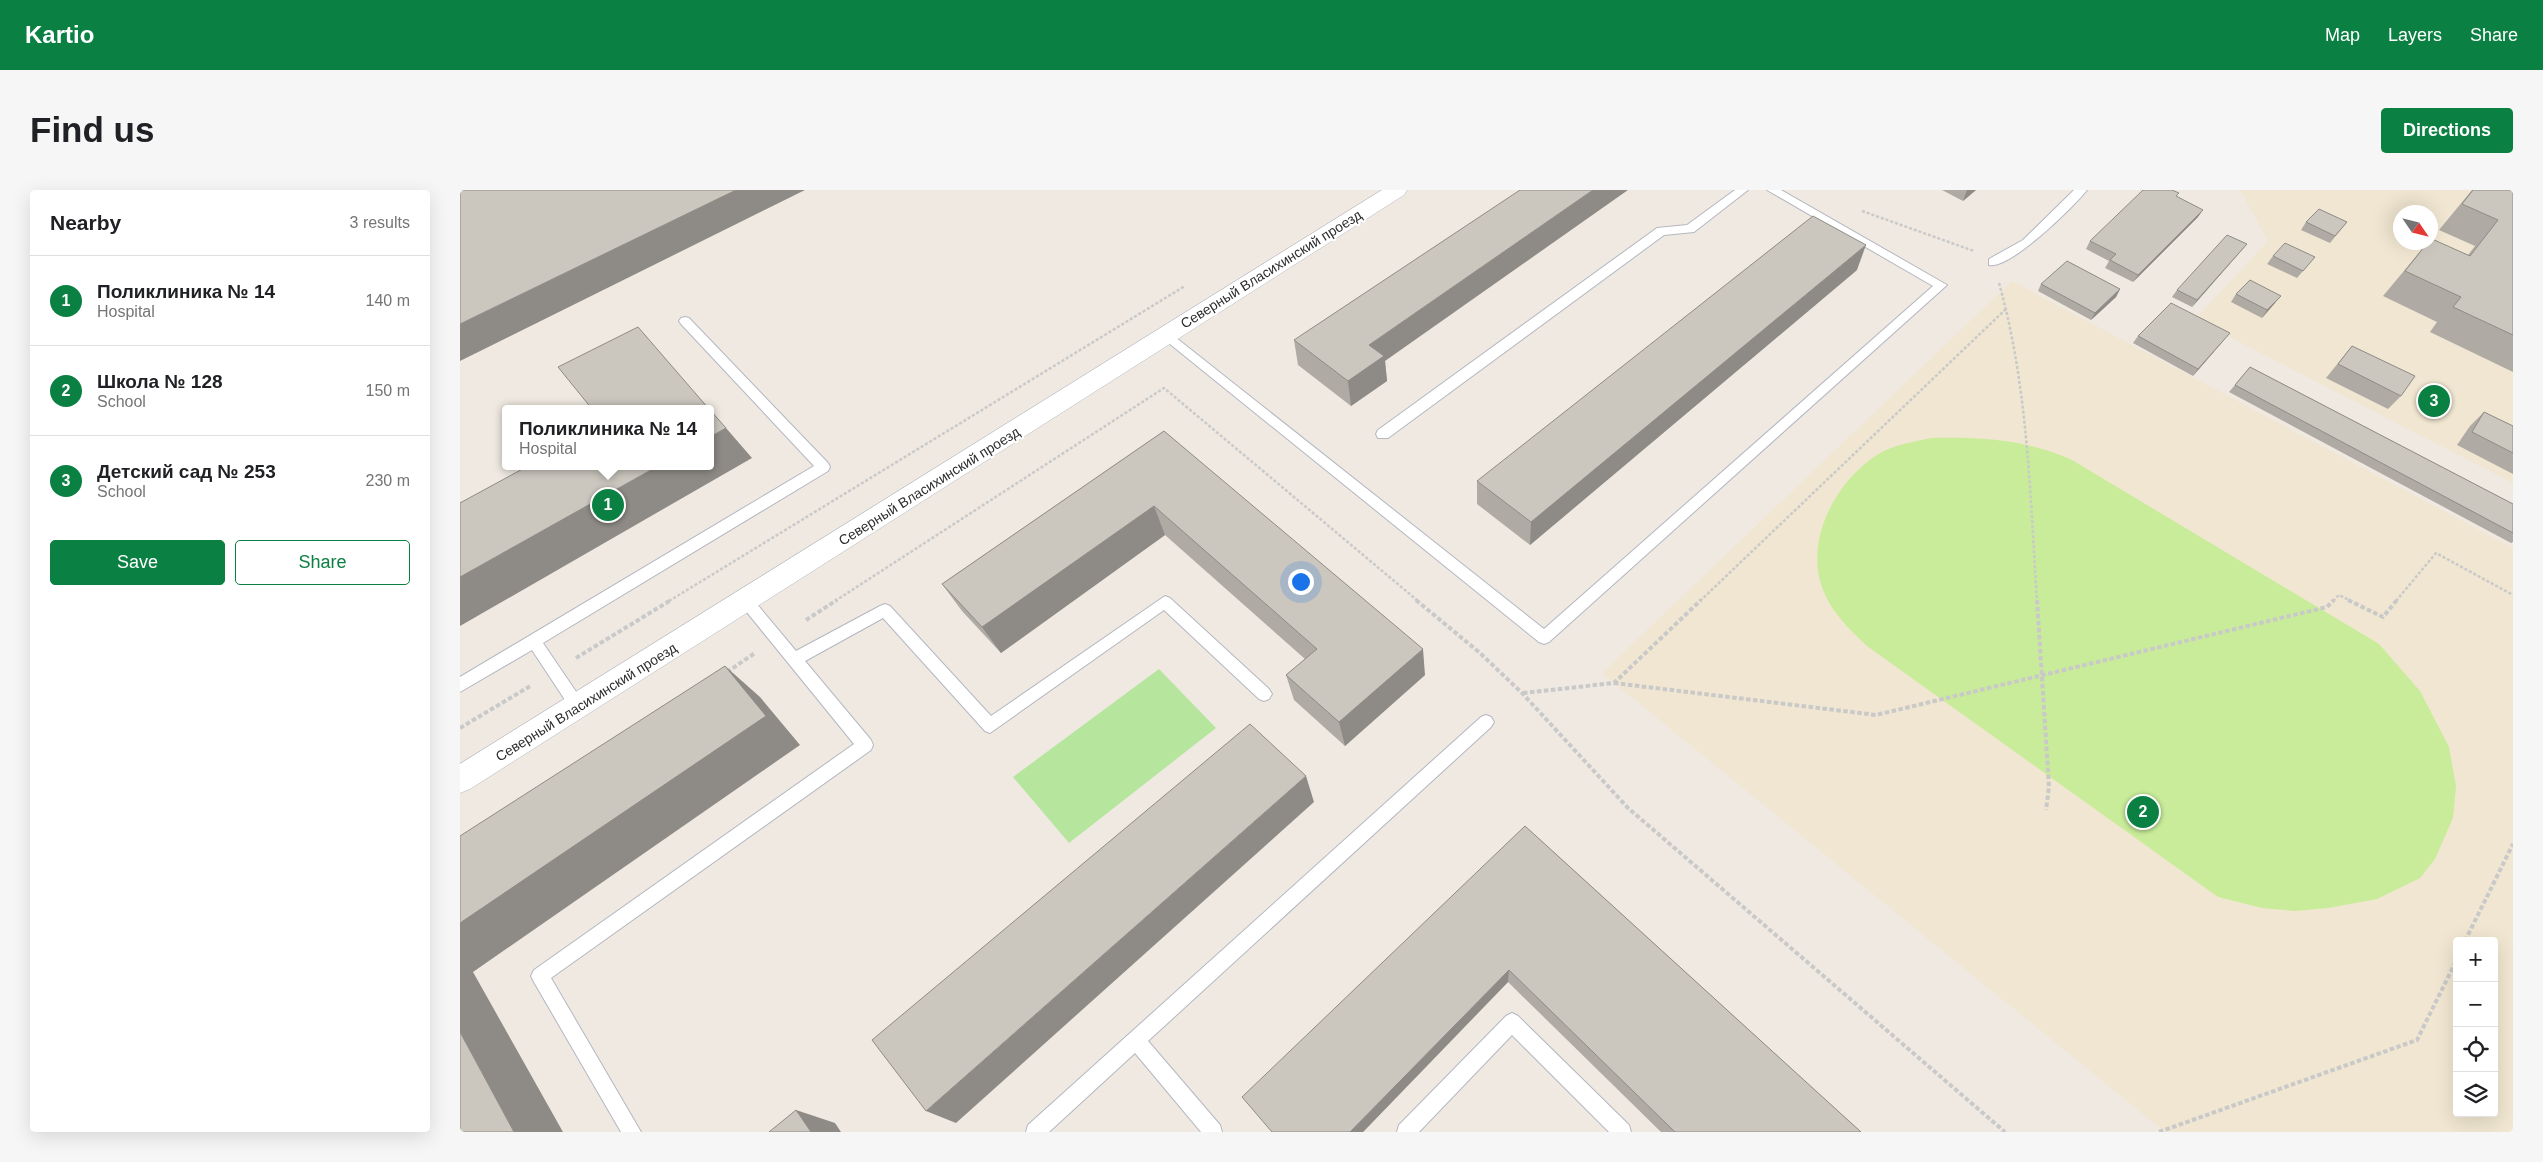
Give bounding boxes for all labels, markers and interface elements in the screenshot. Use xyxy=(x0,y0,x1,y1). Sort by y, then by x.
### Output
text: Kartio xyxy=(25,21,94,48)
text: Map xyxy=(2325,25,2360,45)
text: Layers xyxy=(2388,25,2442,45)
text: Share xyxy=(2470,25,2518,45)
button: Directions xyxy=(2381,108,2513,153)
text: Find us xyxy=(30,110,154,149)
north arrow xyxy=(2393,205,2438,250)
street label: Северный Власихинский проезд xyxy=(1178,206,1364,332)
text: Nearby xyxy=(50,211,121,234)
text: 3 results xyxy=(350,214,410,231)
text: Поликлиника № 14 xyxy=(97,281,275,302)
text: 1 xyxy=(62,292,70,309)
text: 140 m xyxy=(366,292,410,309)
text: Hospital xyxy=(97,303,155,320)
text: Школа № 128 xyxy=(97,371,223,392)
text: 2 xyxy=(62,382,70,399)
text: 150 m xyxy=(366,382,410,399)
pin: 3 xyxy=(2418,382,2450,420)
text: School xyxy=(97,393,146,410)
popup xyxy=(502,405,714,470)
text: Поликлиника № 14 xyxy=(519,418,697,439)
street label: Северный Власихинский проезд xyxy=(836,423,1022,549)
text: Hospital xyxy=(519,440,577,457)
text: Детский сад № 253 xyxy=(97,461,276,482)
text: 3 xyxy=(62,472,70,489)
text: 230 m xyxy=(366,472,410,489)
text: School xyxy=(97,483,146,500)
pin: 1 xyxy=(592,486,624,524)
button: Save xyxy=(50,540,225,585)
button: Share xyxy=(235,540,410,585)
your location xyxy=(1288,569,1314,595)
street label: Северный Власихинский проезд xyxy=(493,639,679,765)
pin: 2 xyxy=(2127,793,2159,831)
map controls xyxy=(2453,937,2498,1117)
button: + xyxy=(2453,937,2498,982)
button: − xyxy=(2453,982,2498,1027)
button: locate xyxy=(2453,1027,2498,1072)
button: layers xyxy=(2453,1072,2498,1117)

